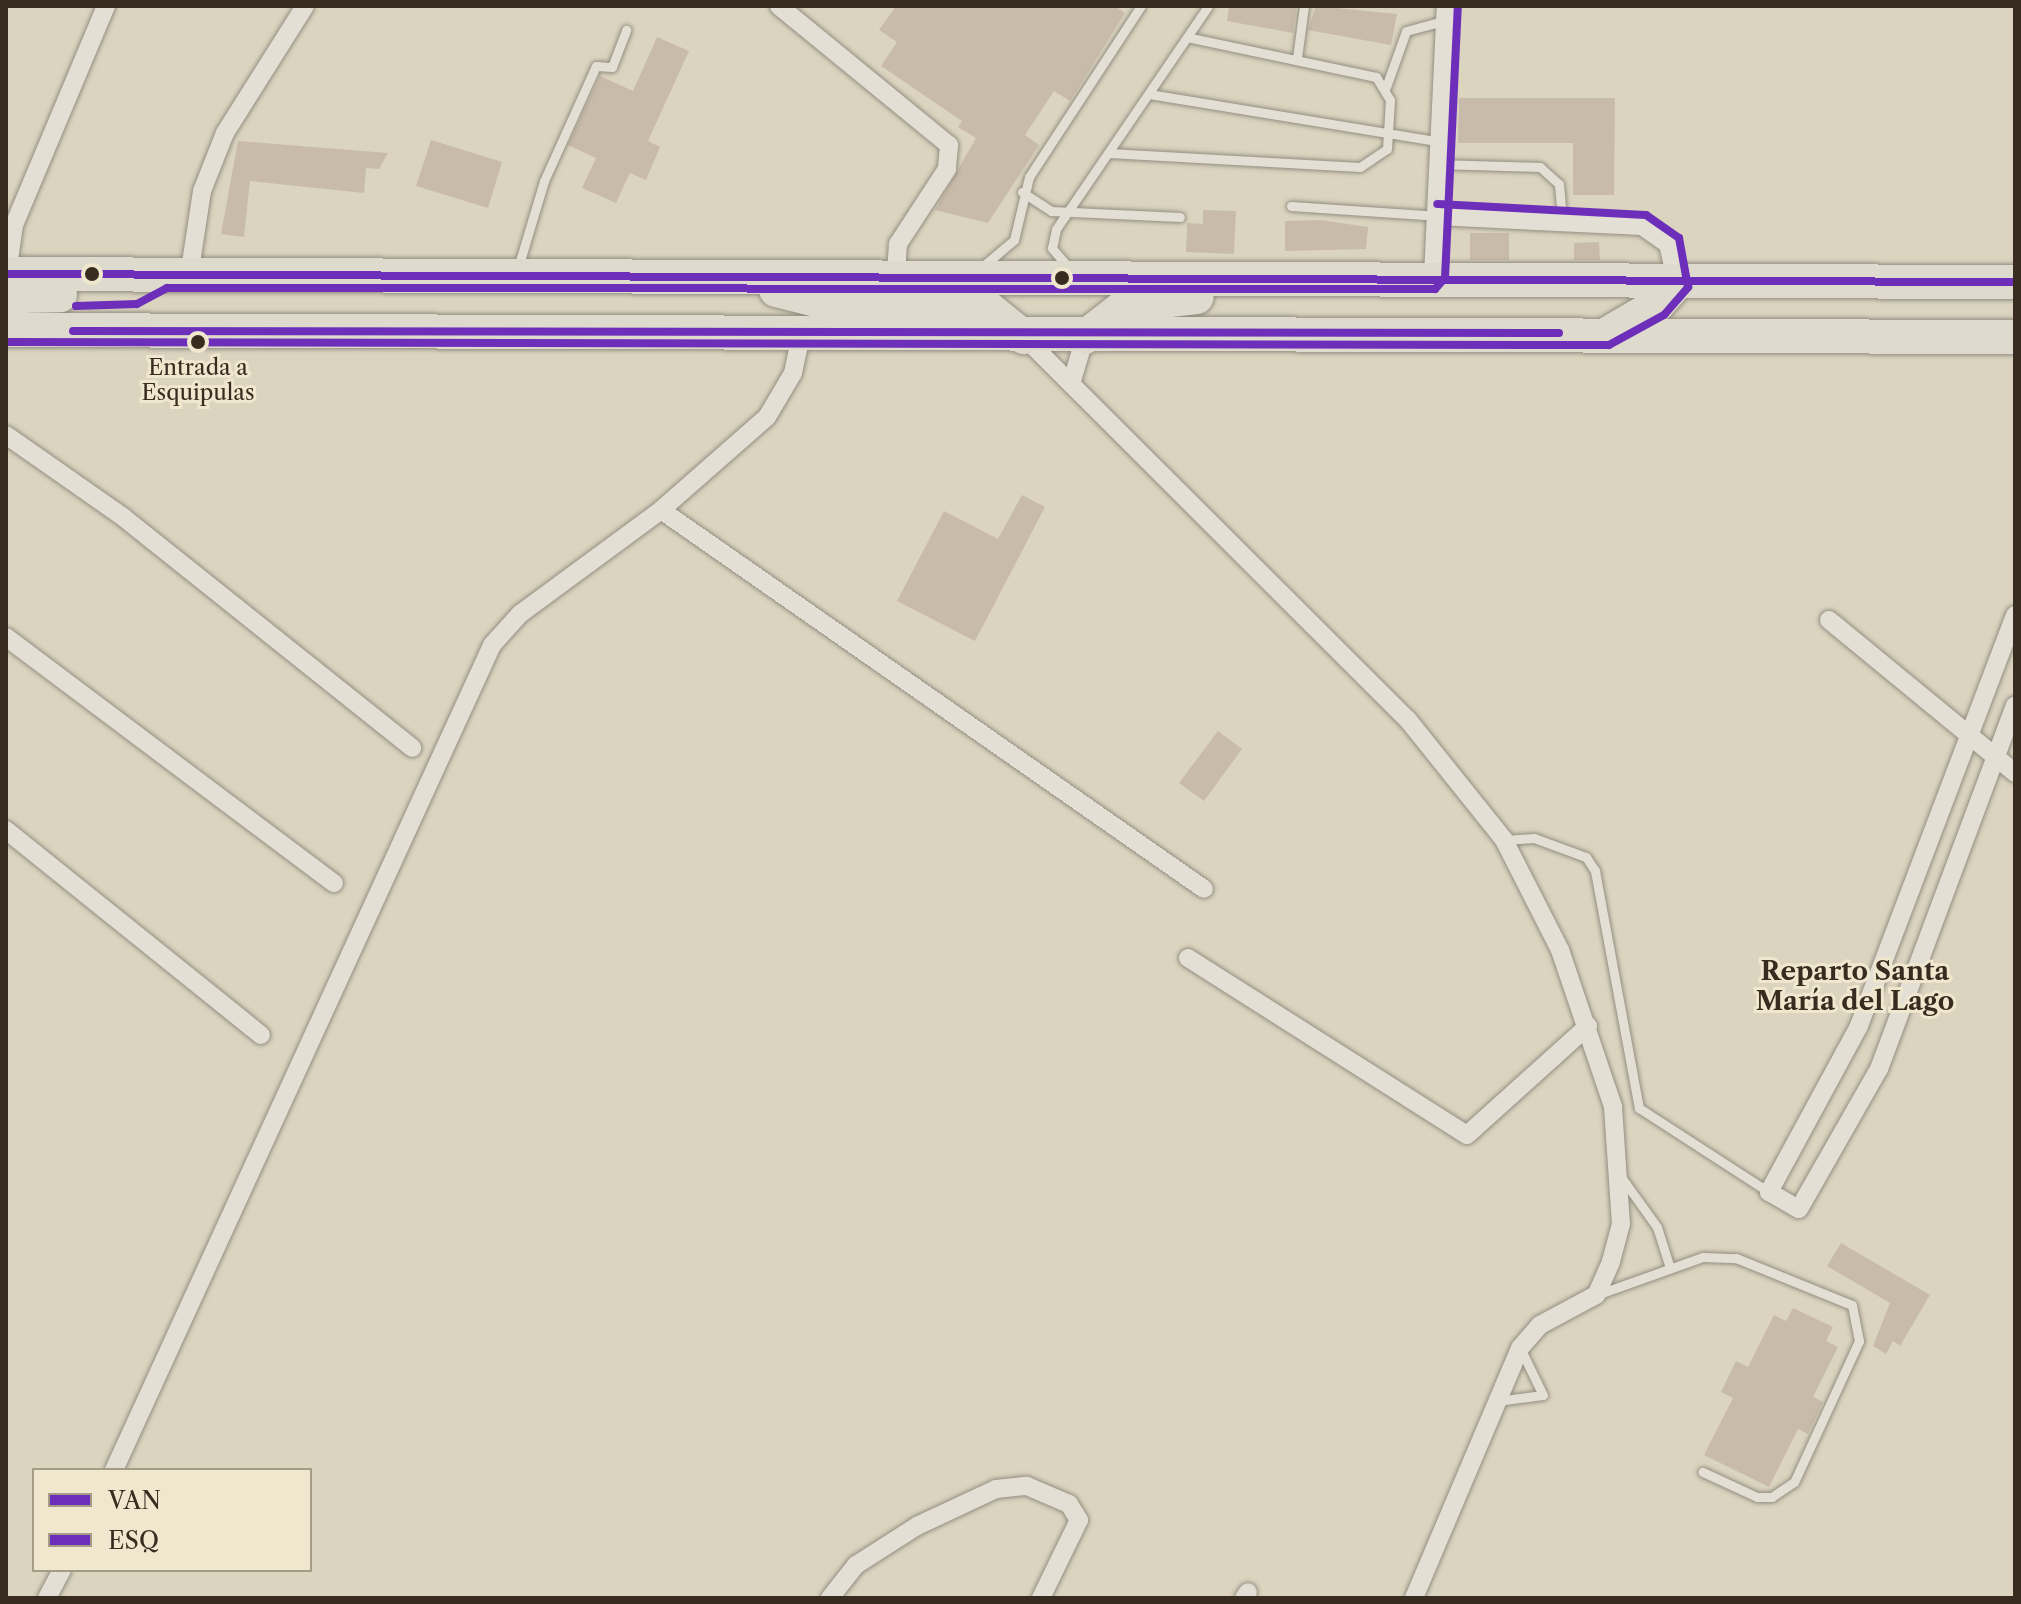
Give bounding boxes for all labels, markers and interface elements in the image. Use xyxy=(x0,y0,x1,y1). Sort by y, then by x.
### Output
unlabelled marker xyxy=(84,266,100,282)
unlabelled marker xyxy=(1054,270,1070,286)
marker: Entrada a Esquipulas xyxy=(190,334,206,350)
place label: Entrada a Esquipulas xyxy=(141,354,255,406)
district label: Reparto Santa María del Lago xyxy=(1756,956,1954,1018)
legend xyxy=(32,1468,312,1572)
text: VAN xyxy=(108,1486,161,1515)
text: ESQ xyxy=(108,1526,159,1555)

